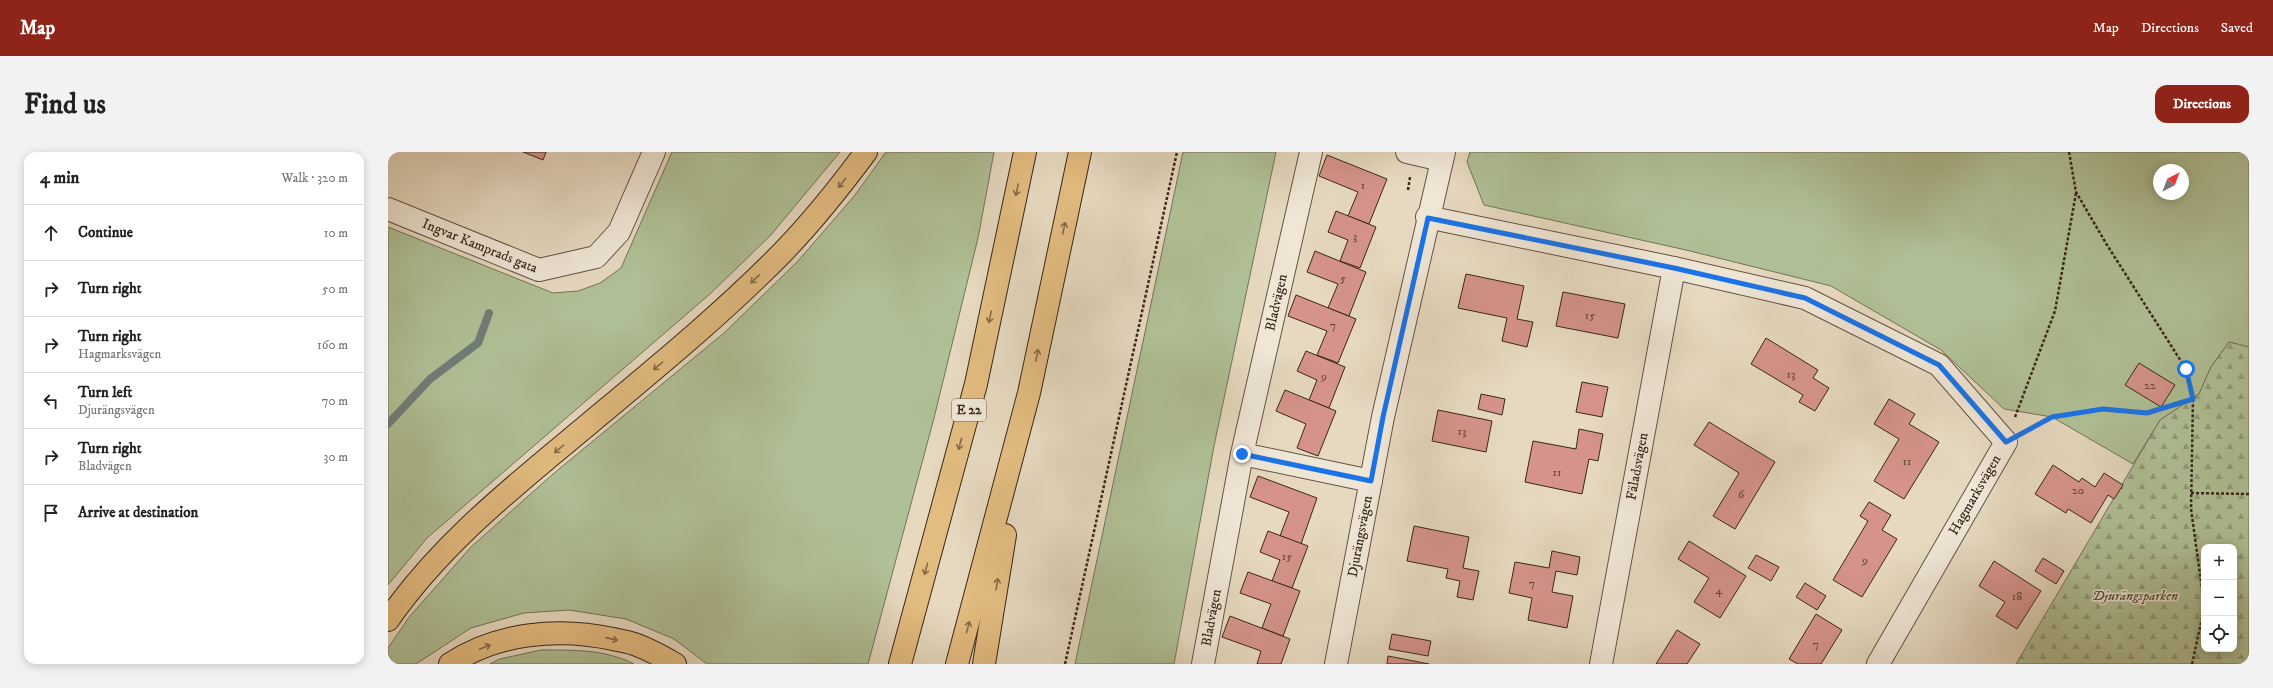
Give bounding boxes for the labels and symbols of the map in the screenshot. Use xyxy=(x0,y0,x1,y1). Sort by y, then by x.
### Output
north arrow xyxy=(2153,164,2189,200)
one-way arrow xyxy=(838,178,847,189)
house number: 1 xyxy=(1361,178,1365,193)
one-way arrow xyxy=(1013,183,1021,196)
street label: Ingvar Kamprads gata xyxy=(419,215,540,277)
one-way arrow xyxy=(1061,222,1069,235)
house number: 3 xyxy=(1353,229,1357,244)
house number: 5 xyxy=(1340,271,1346,286)
street label: Bladvägen xyxy=(1261,272,1292,333)
one-way arrow xyxy=(750,274,760,284)
house number: 15 xyxy=(1585,308,1595,323)
one-way arrow xyxy=(986,310,994,323)
house number: 7 xyxy=(1330,318,1336,333)
one-way arrow xyxy=(1033,349,1041,362)
route start xyxy=(2177,360,2195,378)
one-way arrow xyxy=(653,361,663,370)
house number: 13 xyxy=(1787,367,1795,382)
house number: 9 xyxy=(1320,369,1327,384)
house number: 22 xyxy=(2144,378,2156,393)
road number: E 22 xyxy=(952,399,986,421)
house number: 13 xyxy=(1458,424,1466,439)
street label: Fäladsvägen xyxy=(1622,430,1653,502)
one-way arrow xyxy=(956,437,963,450)
one-way arrow xyxy=(553,445,564,454)
route end xyxy=(1233,445,1251,463)
street label: Hagmarksvägen xyxy=(1945,451,2006,538)
house number: 11 xyxy=(1903,454,1911,469)
house number: 11 xyxy=(1553,465,1561,480)
house number: 20 xyxy=(2072,483,2084,498)
house number: 6 xyxy=(1738,487,1745,502)
street label: Djurängsvägen xyxy=(1344,493,1377,579)
house number: 15 xyxy=(1282,549,1292,564)
house number: 9 xyxy=(1861,553,1868,568)
one-way arrow xyxy=(922,562,929,575)
house number: 7 xyxy=(1529,576,1535,591)
one-way arrow xyxy=(993,578,1001,591)
house number: 4 xyxy=(1716,583,1724,598)
street label: Bladvägen xyxy=(1197,587,1226,648)
park label: Djurängsparken xyxy=(2092,587,2178,605)
house number: 18 xyxy=(2012,589,2022,604)
one-way arrow xyxy=(965,620,972,633)
one-way arrow xyxy=(605,635,618,643)
house number: 7 xyxy=(1813,637,1819,652)
one-way arrow xyxy=(478,643,490,650)

